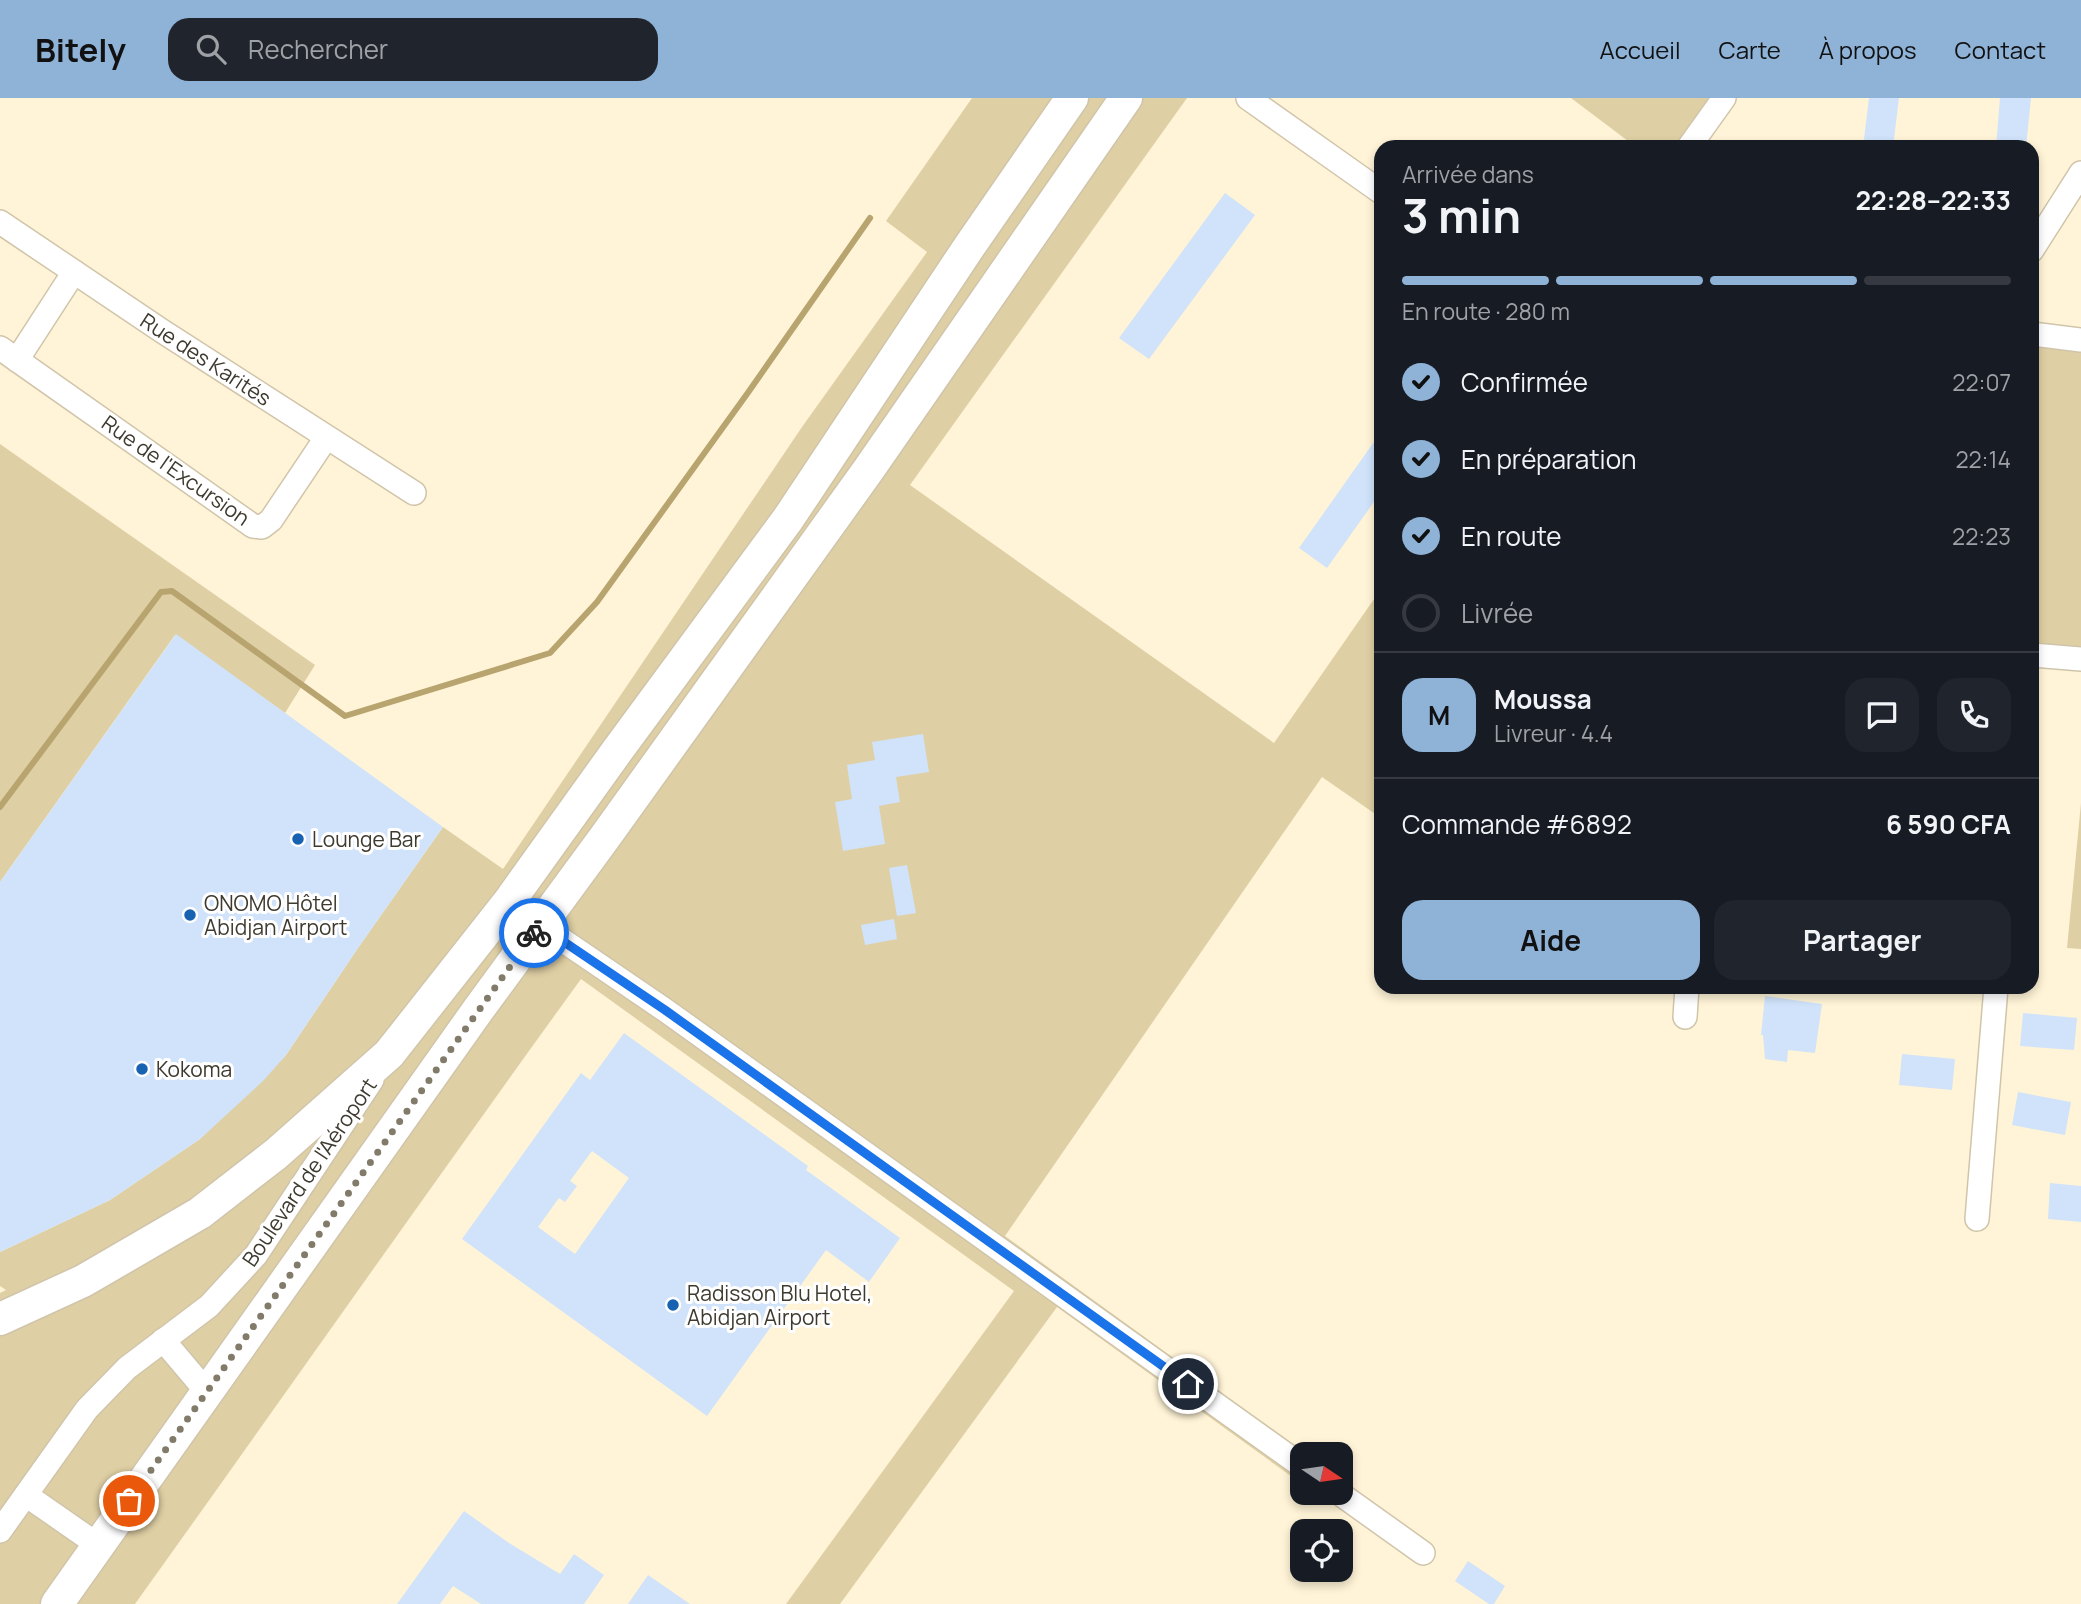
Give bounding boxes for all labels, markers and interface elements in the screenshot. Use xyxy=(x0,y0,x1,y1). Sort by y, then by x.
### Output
search box xyxy=(168,18,658,81)
text: Bitely xyxy=(35,27,126,72)
icon: search xyxy=(192,30,230,68)
text: Rechercher xyxy=(248,31,388,67)
text: Accueil xyxy=(1600,33,1680,66)
text: Carte xyxy=(1718,33,1781,66)
text: À propos xyxy=(1819,33,1917,66)
text: Contact xyxy=(1955,33,2046,66)
text: Arrivée dans xyxy=(1402,158,1534,190)
text: 22:28–22:33 xyxy=(1856,182,2011,218)
text: 3 min xyxy=(1402,184,1521,247)
text: En route · 280 m xyxy=(1402,295,1570,327)
street label: Rue des Karités xyxy=(135,306,277,412)
icon: check xyxy=(1402,363,1440,401)
text: Confirmée xyxy=(1461,364,1588,400)
text: 22:07 xyxy=(1952,366,2011,398)
street label: Rue de l'Excursion xyxy=(96,408,256,532)
icon: check xyxy=(1402,440,1440,478)
text: En préparation xyxy=(1461,441,1636,477)
text: 22:14 xyxy=(1955,443,2011,475)
icon: check xyxy=(1402,517,1440,555)
text: En route xyxy=(1461,518,1562,554)
text: 22:23 xyxy=(1952,520,2011,552)
text: Livrée xyxy=(1461,595,1533,631)
button: chat xyxy=(1845,678,1919,752)
button: phone xyxy=(1937,678,2011,752)
text: Moussa xyxy=(1494,681,1592,717)
text: M xyxy=(1428,697,1450,733)
text: Livreur · 4.4 xyxy=(1494,717,1613,749)
text: Commande #6892 xyxy=(1402,806,1632,842)
text: 6 590 CFA xyxy=(1886,806,2011,842)
place label: Lounge Bar xyxy=(312,825,422,853)
marker: Lounge Bar xyxy=(290,831,306,847)
place label: ONOMO Hôtel Abidjan Airport xyxy=(204,889,347,941)
courier xyxy=(499,898,569,968)
button: Aide xyxy=(1402,900,1700,980)
button: Partager xyxy=(1714,900,2011,980)
marker: ONOMO Hôtel Abidjan Airport xyxy=(182,907,198,923)
icon: bike xyxy=(515,914,553,952)
place label: Kokoma xyxy=(156,1055,232,1083)
marker: Kokoma xyxy=(134,1061,150,1077)
street label: Boulevard de l'Aéroport xyxy=(235,1072,383,1272)
place label: Radisson Blu Hotel, Abidjan Airport xyxy=(687,1279,872,1331)
marker: Radisson Blu Hotel, Abidjan Airport xyxy=(665,1297,681,1313)
pin xyxy=(1158,1354,1218,1414)
icon: home xyxy=(1169,1365,1207,1403)
north arrow xyxy=(1290,1442,1353,1505)
map controls xyxy=(1290,1442,1353,1582)
pin xyxy=(99,1471,159,1531)
icon: bag xyxy=(110,1482,148,1520)
button: locate xyxy=(1290,1519,1353,1582)

